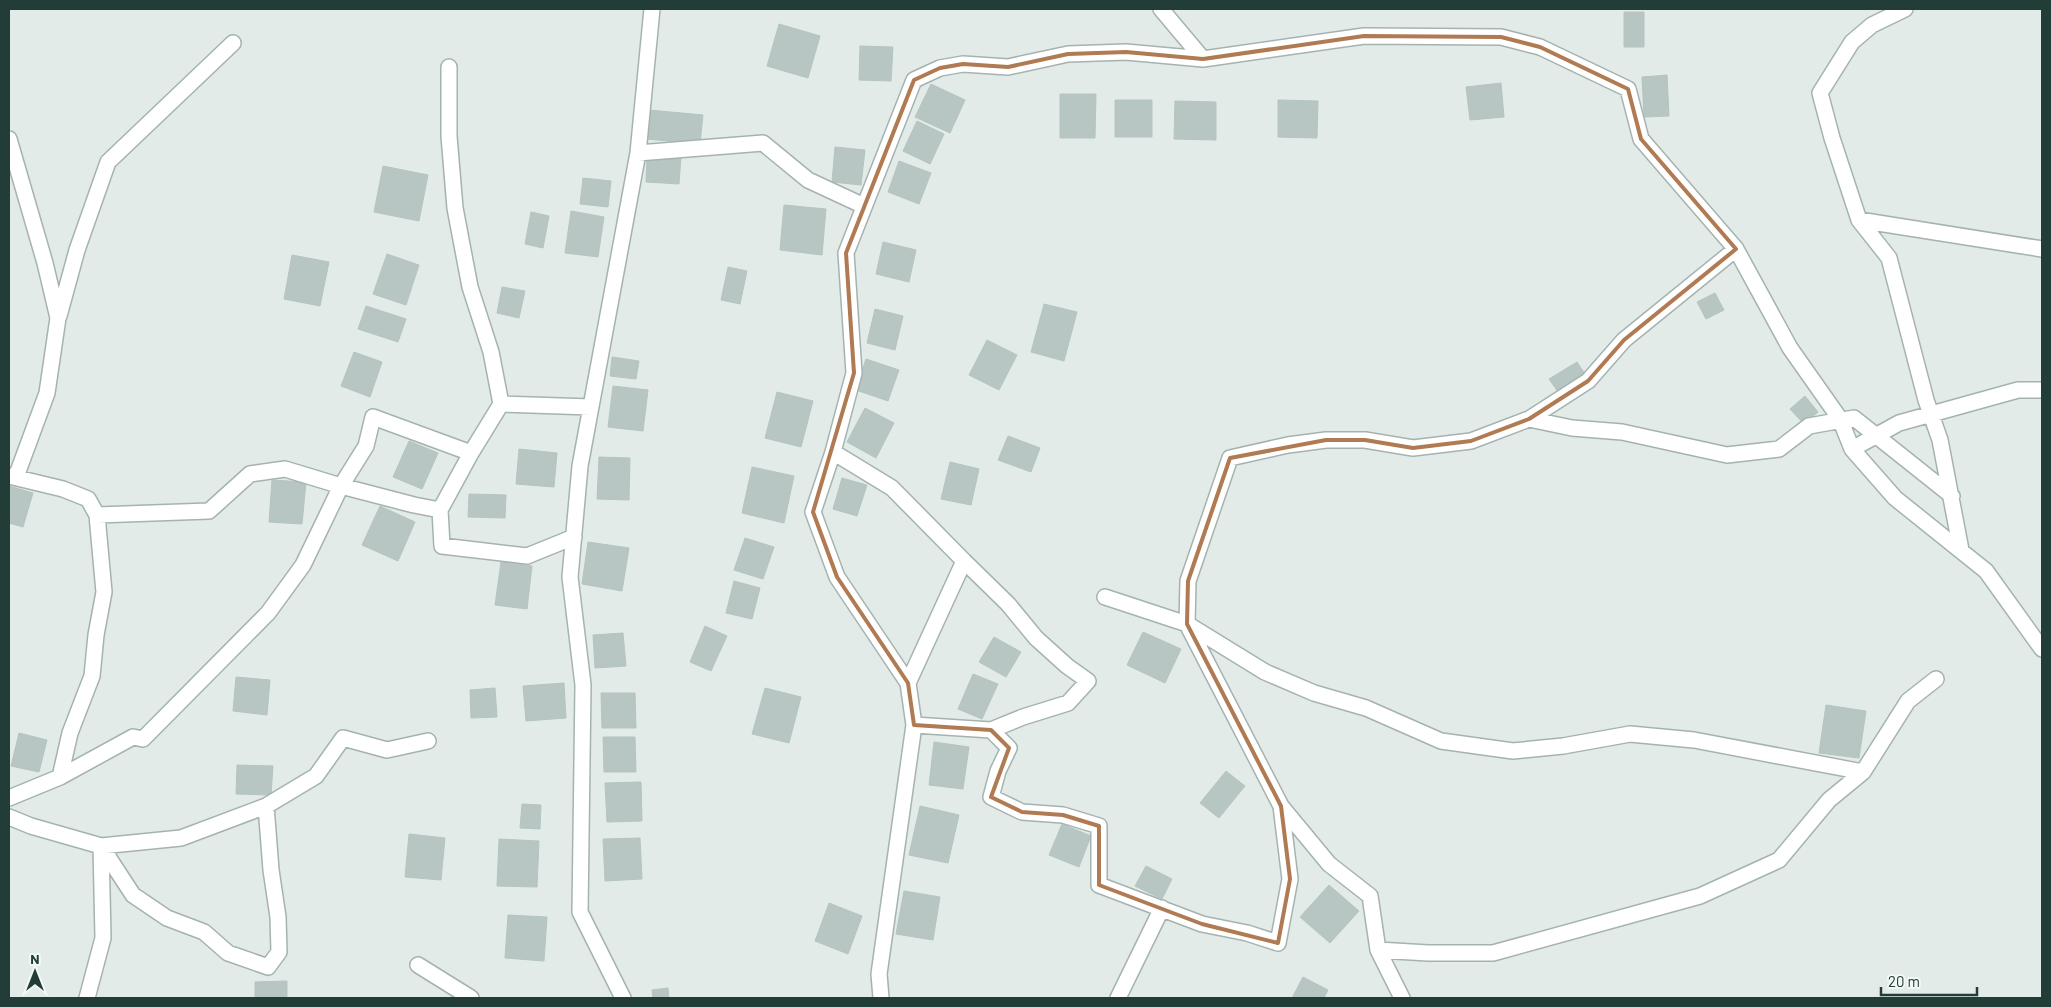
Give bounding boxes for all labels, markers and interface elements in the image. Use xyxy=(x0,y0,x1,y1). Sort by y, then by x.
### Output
north arrow xyxy=(10,947,60,997)
text: N xyxy=(30,950,40,967)
scale bar xyxy=(1881,964,1977,996)
text: 20 m xyxy=(1888,972,1920,990)

